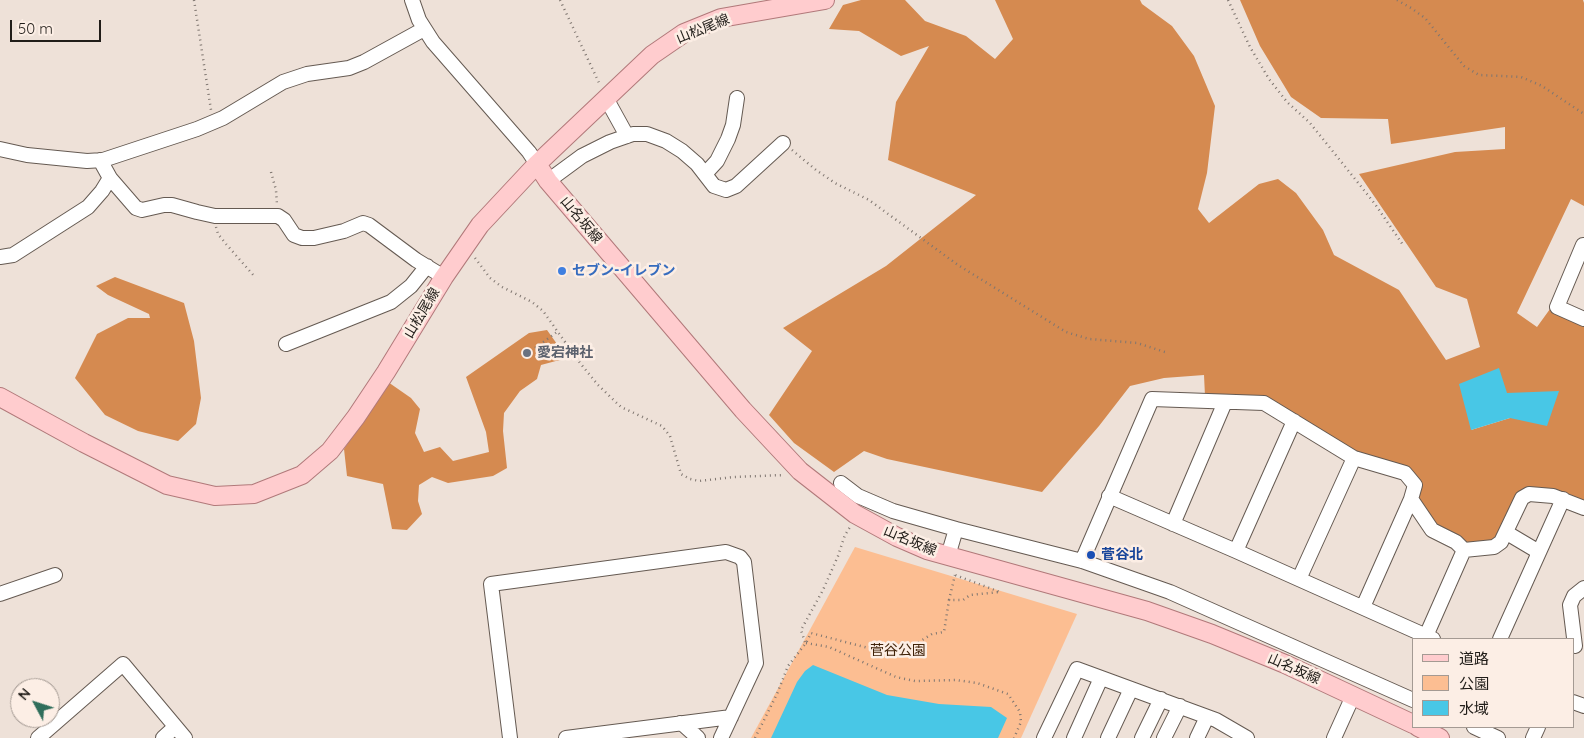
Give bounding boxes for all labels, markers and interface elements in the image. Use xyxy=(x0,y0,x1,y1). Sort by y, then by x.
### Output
scale bar xyxy=(12,10,104,42)
street label: 山松尾線 xyxy=(674,11,732,47)
text: 50 m xyxy=(18,19,53,38)
street label: 山名坂線 xyxy=(557,193,605,247)
place label: セブン-イレブン xyxy=(572,263,676,279)
marker: セブン-イレブン xyxy=(556,265,568,277)
street label: 山松尾線 xyxy=(400,285,444,341)
place label: 愛宕神社 xyxy=(537,345,593,361)
marker: 愛宕神社 xyxy=(521,347,533,359)
street label: 山名坂線 xyxy=(881,522,939,560)
place label: 菅谷北 xyxy=(1101,547,1143,563)
marker: 菅谷北 xyxy=(1085,549,1097,561)
legend xyxy=(1412,638,1574,728)
park label: 菅谷公園 xyxy=(870,643,926,659)
text: 道路 xyxy=(1459,649,1489,668)
street label: 山名坂線 xyxy=(1265,650,1323,688)
text: 公園 xyxy=(1459,674,1489,693)
north arrow xyxy=(10,678,60,728)
text: N xyxy=(14,684,34,704)
text: 水域 xyxy=(1459,699,1489,718)

